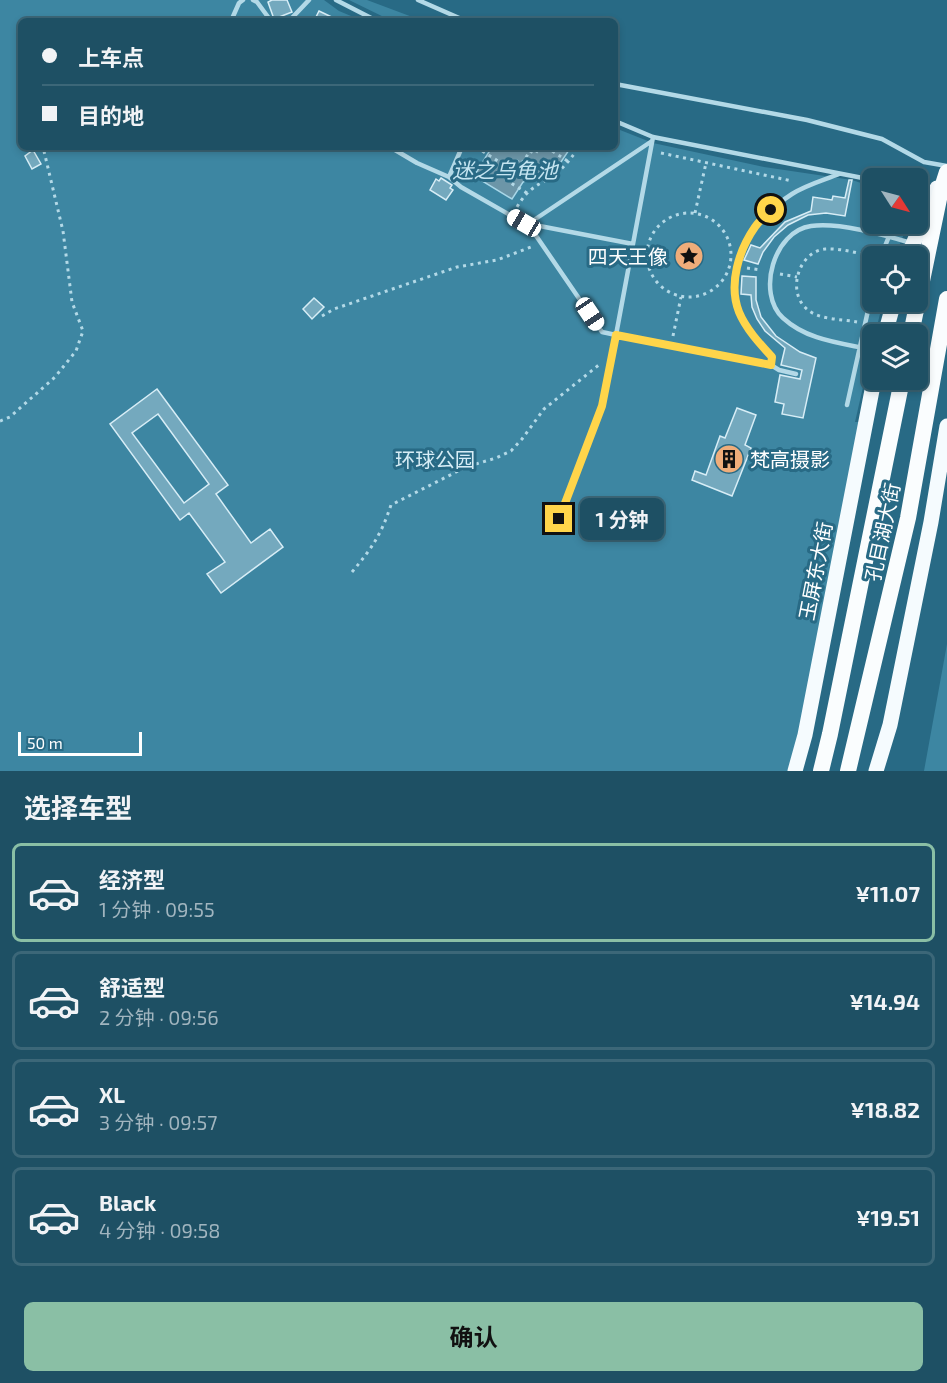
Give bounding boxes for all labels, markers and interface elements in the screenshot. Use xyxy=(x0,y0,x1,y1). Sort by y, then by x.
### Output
text: 上车点 xyxy=(78,44,144,70)
text: 目的地 xyxy=(78,102,144,128)
water label: 迷之乌龟池 xyxy=(453,157,559,182)
north arrow xyxy=(862,168,928,234)
map controls xyxy=(862,168,928,390)
route start xyxy=(757,196,784,223)
car xyxy=(504,206,544,240)
place icon: 四天王像 xyxy=(673,240,705,272)
place label: 四天王像 xyxy=(588,244,668,268)
button: locate xyxy=(862,246,928,312)
car xyxy=(572,294,608,334)
button: layers xyxy=(862,324,928,390)
building icon: 梵高摄影 xyxy=(713,443,745,475)
park label: 环球公园 xyxy=(395,447,475,471)
place label: 梵高摄影 xyxy=(750,447,830,471)
street label: 孔目湖大街 xyxy=(860,481,904,583)
callout: 1 分钟 xyxy=(580,498,664,540)
route end xyxy=(545,505,572,532)
text: 1 分钟 xyxy=(596,507,648,531)
street label: 玉屏东大街 xyxy=(794,520,836,622)
scale bar xyxy=(18,729,142,756)
text: 50 m xyxy=(27,733,63,752)
text: 选择车型 xyxy=(24,791,132,823)
icon: car xyxy=(27,866,81,920)
text: 经济型 xyxy=(99,866,165,892)
text: ¥11.07 xyxy=(856,880,920,906)
text: 1 分钟 · 09:55 xyxy=(99,897,215,921)
icon: car xyxy=(27,974,81,1028)
text: 舒适型 xyxy=(99,974,165,1000)
text: ¥14.94 xyxy=(850,988,920,1014)
text: 2 分钟 · 09:56 xyxy=(99,1005,219,1029)
text: XL xyxy=(99,1081,125,1107)
icon: car xyxy=(27,1082,81,1136)
text: ¥18.82 xyxy=(850,1096,920,1122)
text: 3 分钟 · 09:57 xyxy=(99,1110,217,1134)
text: Black xyxy=(99,1189,156,1215)
icon: car xyxy=(27,1190,81,1244)
text: ¥19.51 xyxy=(856,1204,920,1230)
text: 4 分钟 · 09:58 xyxy=(99,1218,220,1242)
button: 确认 xyxy=(24,1302,923,1371)

